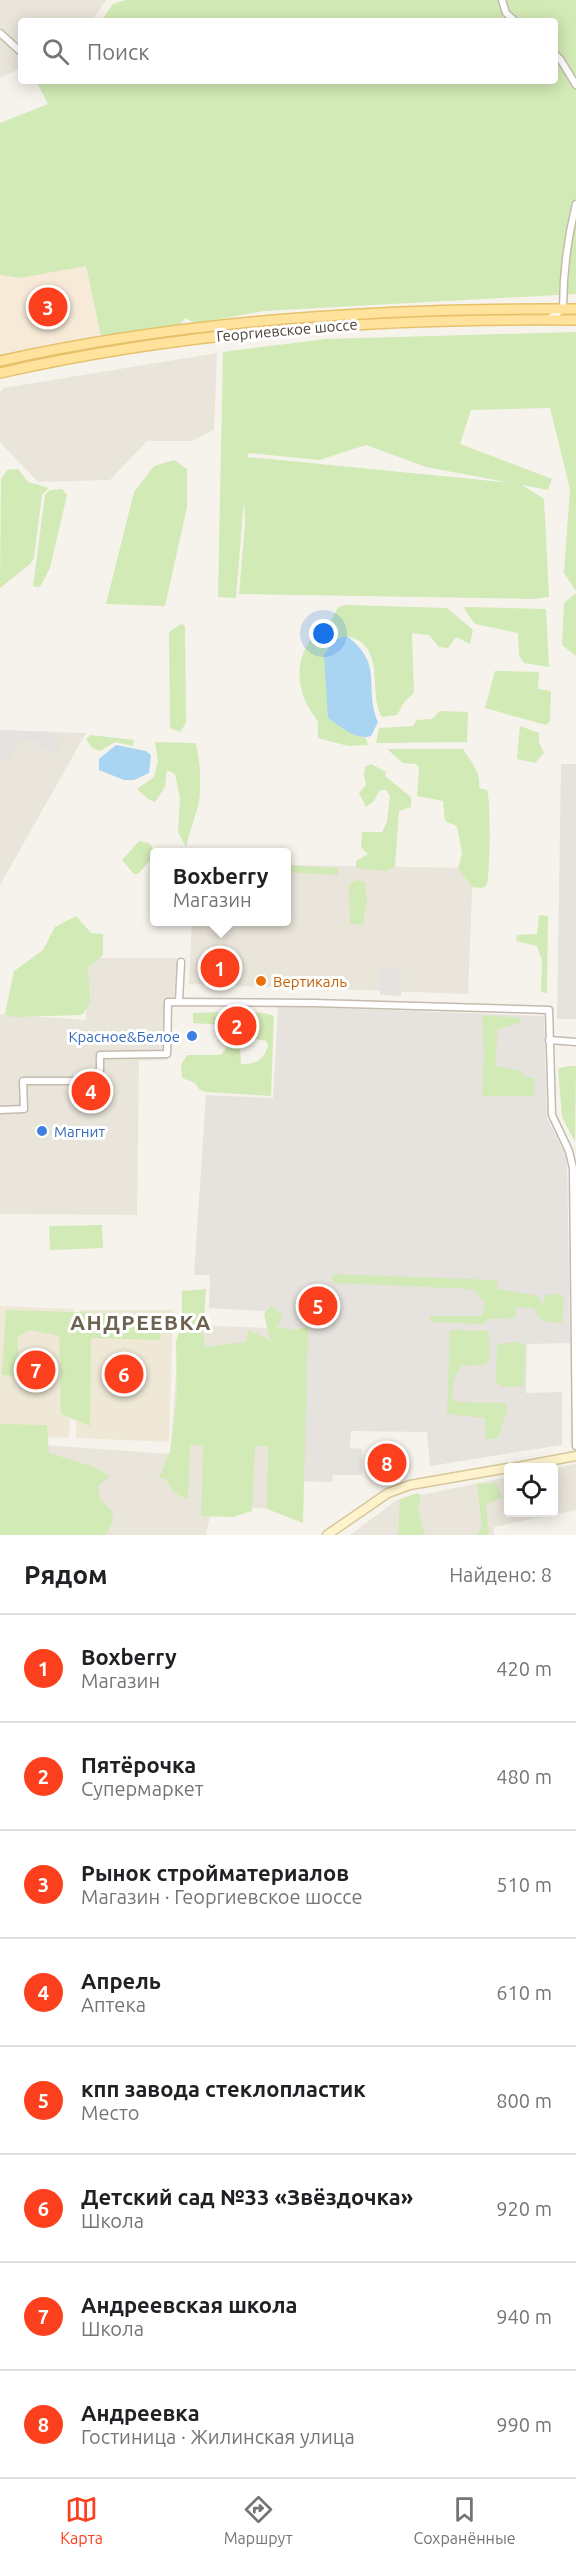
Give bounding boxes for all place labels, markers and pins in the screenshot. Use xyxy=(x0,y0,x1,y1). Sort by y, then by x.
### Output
pin: 3 xyxy=(28,284,68,330)
pin: 1 xyxy=(200,946,240,990)
place label: Вертикаль xyxy=(273,973,347,990)
marker: Вертикаль xyxy=(254,974,268,988)
pin: 2 xyxy=(218,1004,256,1048)
place label: Красное&Белое xyxy=(68,1028,180,1045)
marker: Красное&Белое xyxy=(185,1029,199,1043)
pin: 4 xyxy=(72,1068,110,1114)
place label: Магнит xyxy=(54,1123,105,1140)
marker: Магнит xyxy=(35,1124,49,1138)
pin: 5 xyxy=(298,1284,338,1328)
pin: 7 xyxy=(16,1348,56,1392)
pin: 6 xyxy=(104,1352,144,1396)
pin: 8 xyxy=(368,1440,406,1486)

